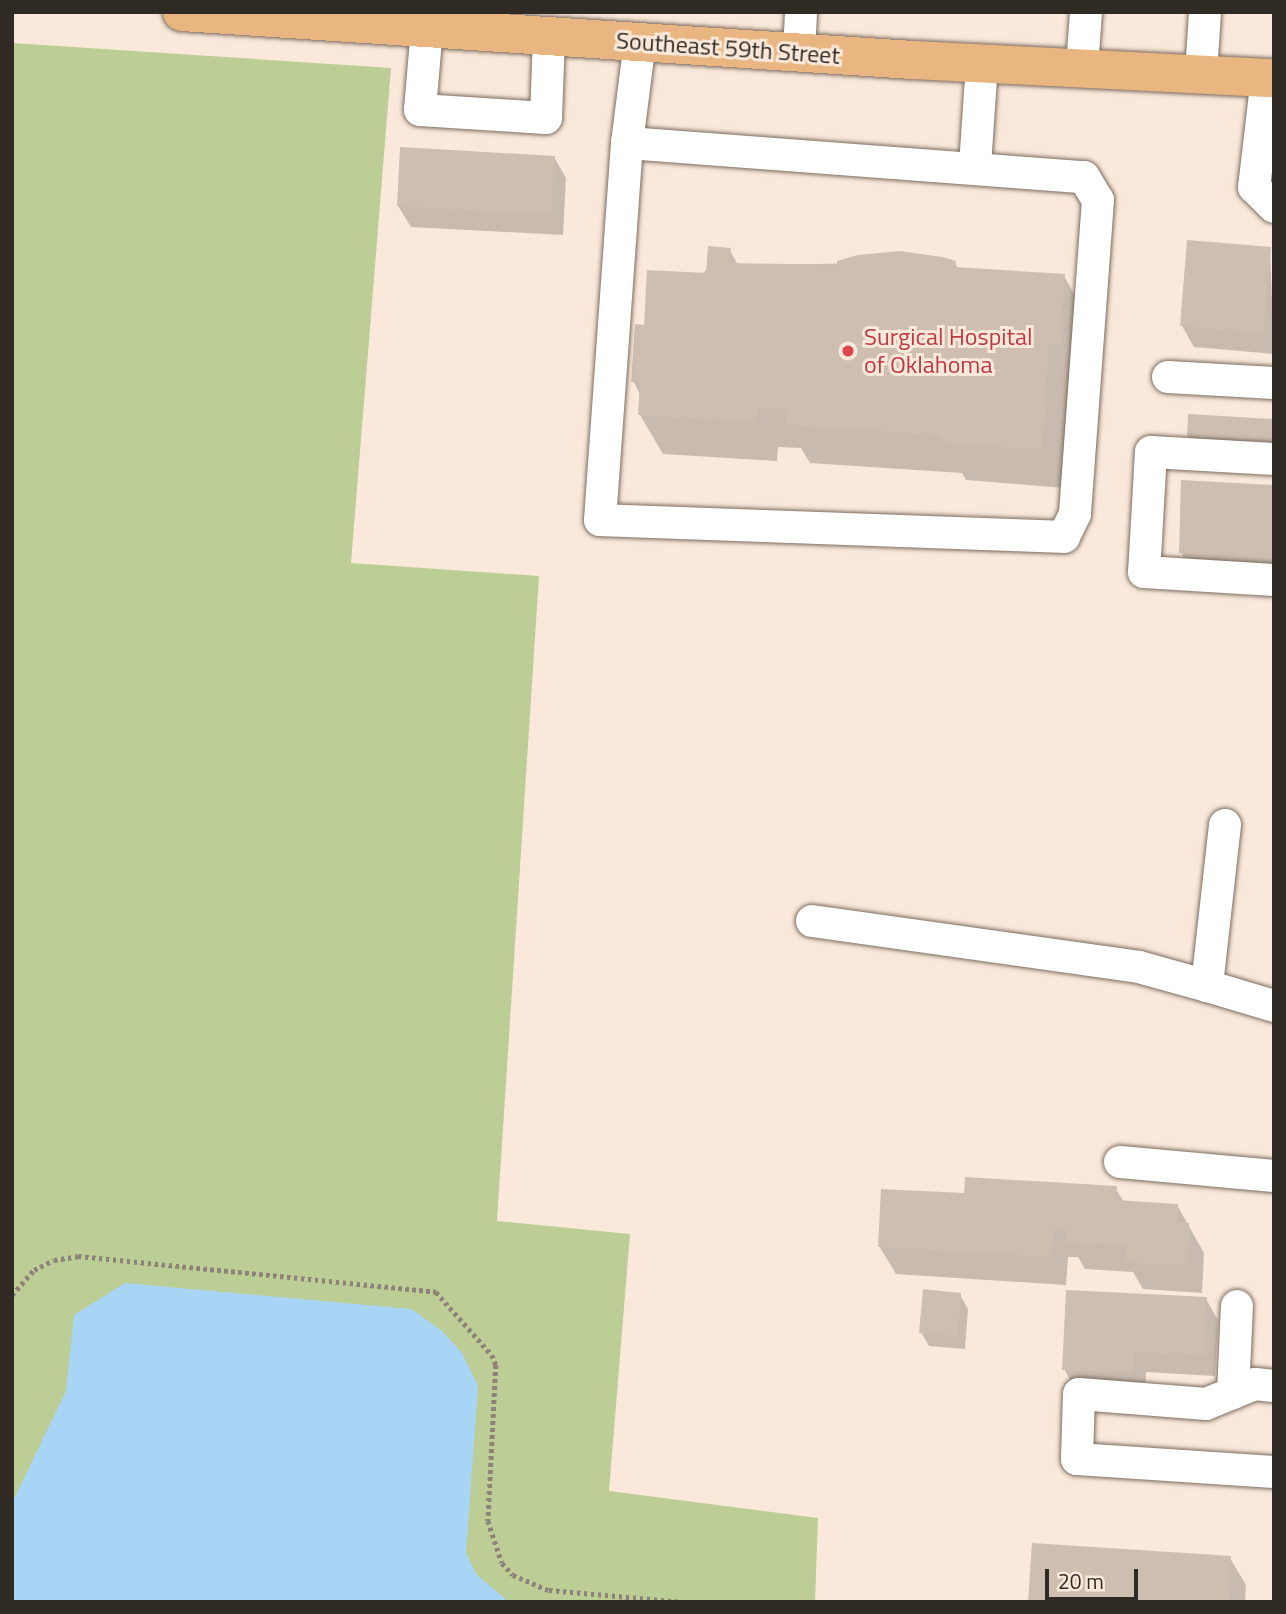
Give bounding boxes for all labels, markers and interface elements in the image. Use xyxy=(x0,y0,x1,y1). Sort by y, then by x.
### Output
street label: Southeast 59th Street xyxy=(615,26,841,70)
place label: Surgical Hospital of Oklahoma xyxy=(864,323,1033,379)
marker: Surgical Hospital of Oklahoma xyxy=(838,341,858,361)
scale bar xyxy=(1048,1554,1141,1598)
text: 20 m xyxy=(1058,1565,1104,1597)

